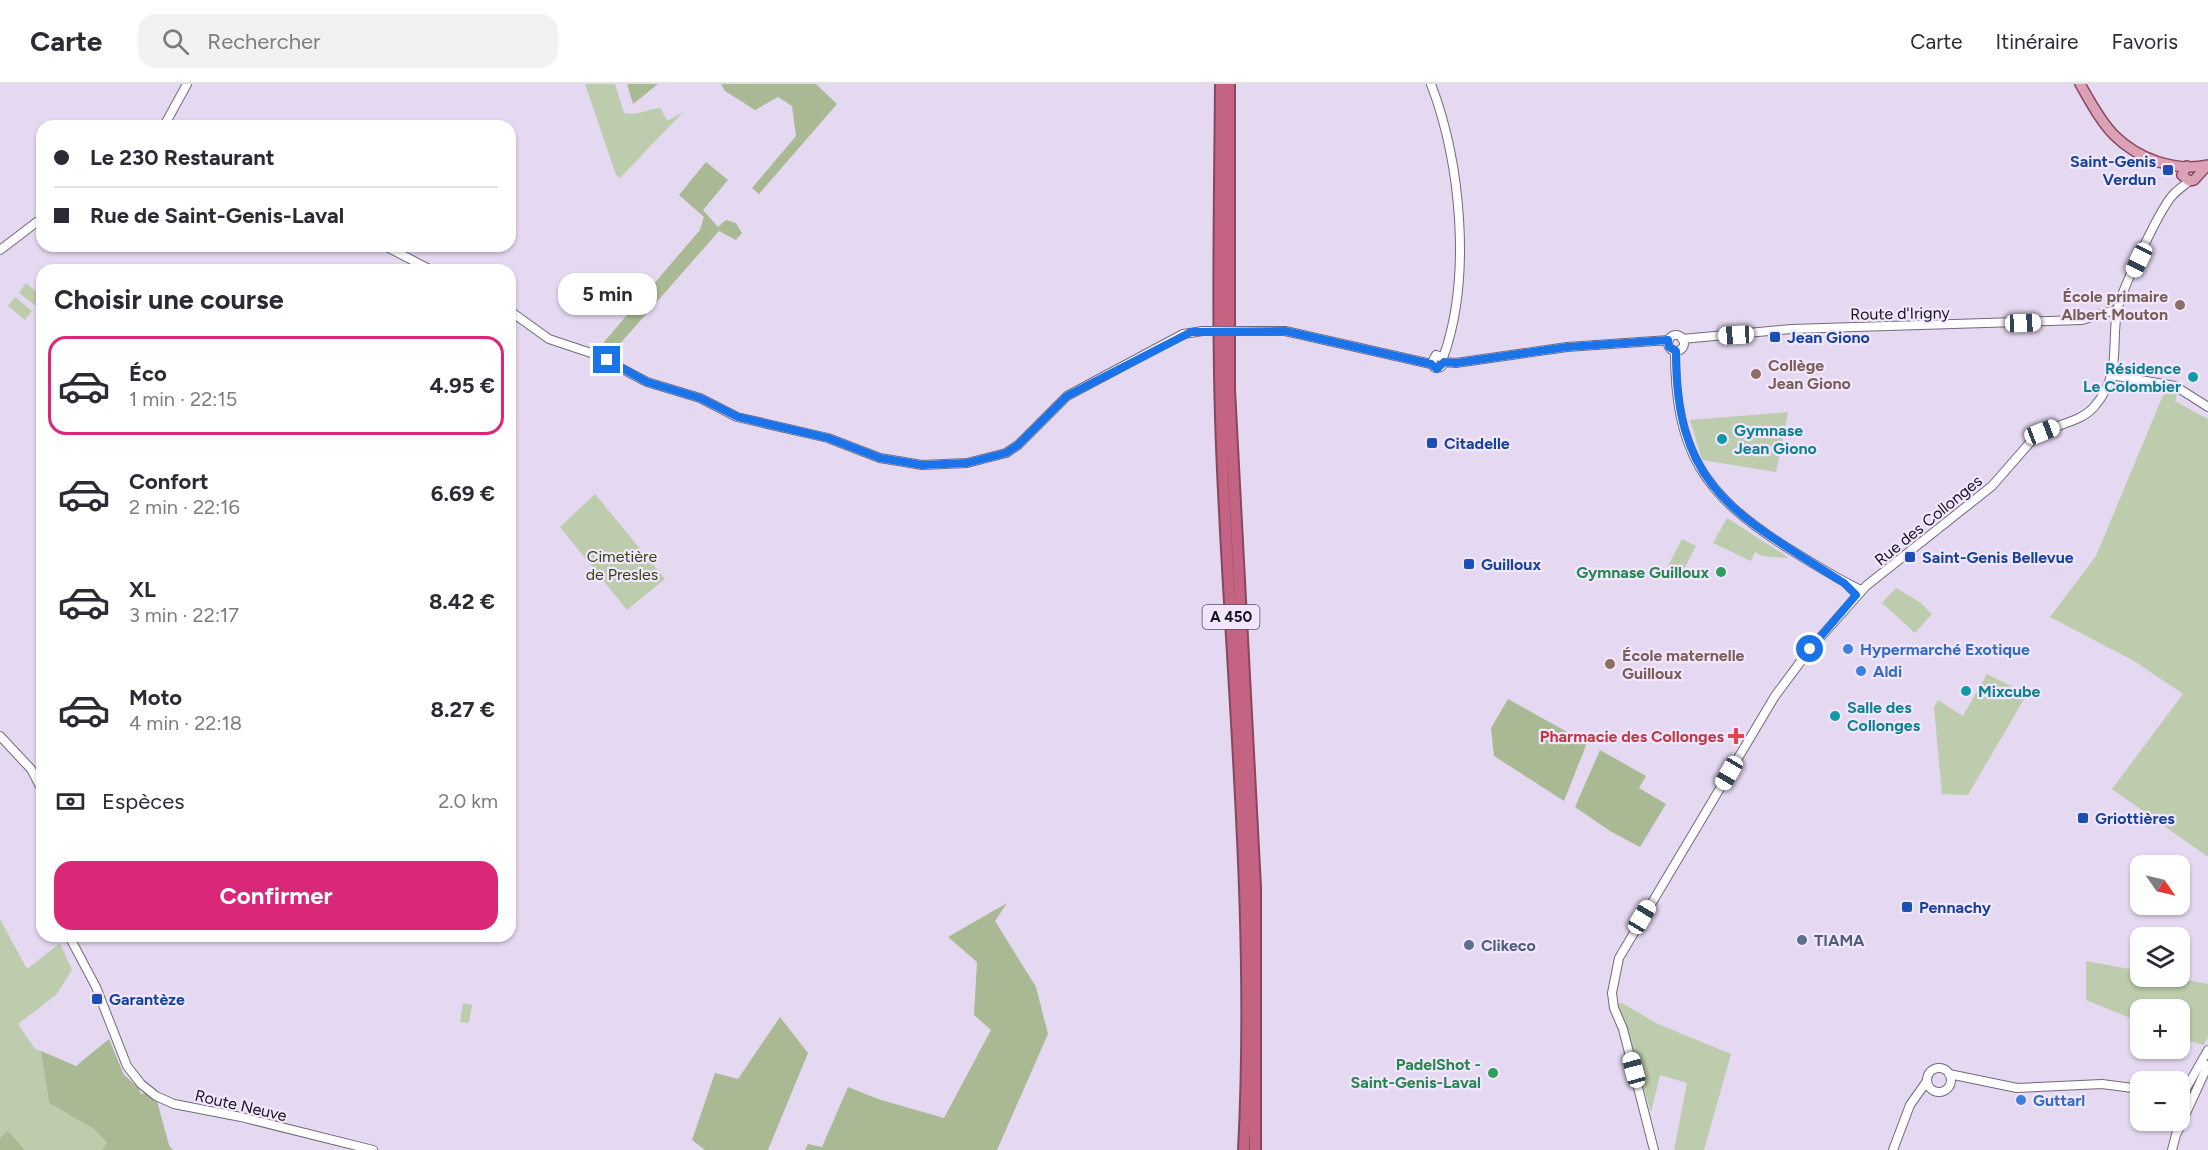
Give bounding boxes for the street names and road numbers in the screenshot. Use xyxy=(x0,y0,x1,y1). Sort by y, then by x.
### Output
street label: Route d'Irigny xyxy=(1850,303,1951,324)
street label: Rue des Collonges xyxy=(1871,471,1986,570)
road number: A 450 xyxy=(1202,605,1260,629)
street label: Route Neuve xyxy=(193,1086,289,1125)

